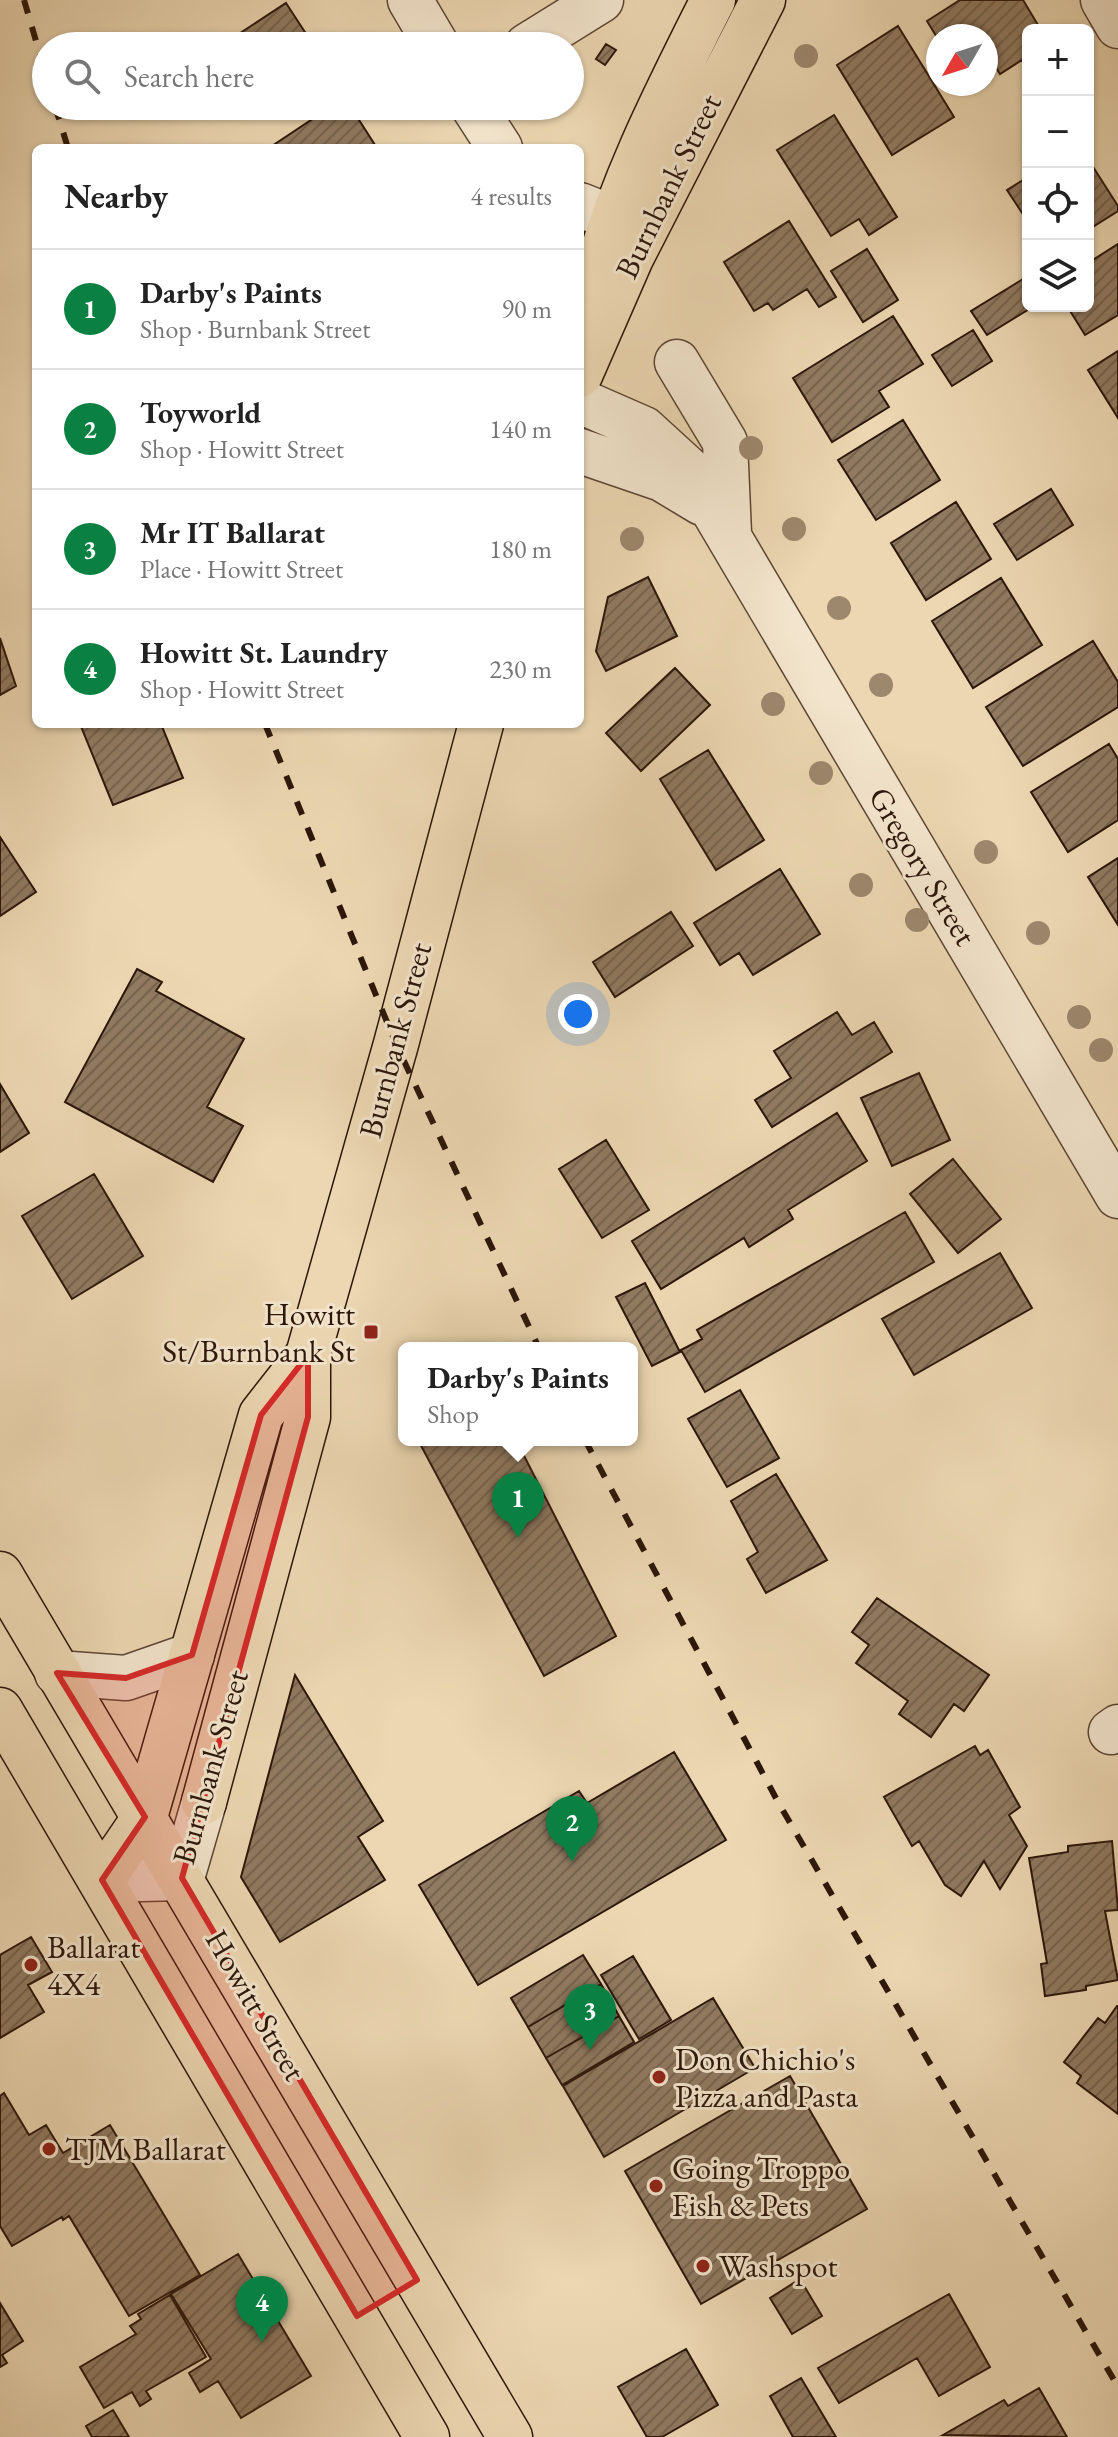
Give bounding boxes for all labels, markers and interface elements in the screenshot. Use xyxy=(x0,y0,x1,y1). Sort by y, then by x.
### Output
north arrow xyxy=(926,24,998,96)
map controls xyxy=(1022,24,1094,312)
button: + xyxy=(1022,24,1094,96)
search box xyxy=(32,32,584,120)
icon: search xyxy=(60,54,104,98)
text: Search here xyxy=(124,57,254,96)
street label: Burnbank Street xyxy=(605,87,731,285)
button: − xyxy=(1022,96,1094,168)
button: locate xyxy=(1022,168,1094,240)
text: Nearby xyxy=(64,174,168,218)
text: 4 results xyxy=(471,179,552,213)
button: layers xyxy=(1022,240,1094,312)
text: Darby's Paints xyxy=(140,273,322,312)
text: 1 xyxy=(83,292,97,326)
text: 90 m xyxy=(502,292,552,326)
text: Shop · Burnbank Street xyxy=(140,312,370,346)
text: Toyworld xyxy=(140,393,261,432)
text: 2 xyxy=(83,412,97,446)
text: 140 m xyxy=(489,412,552,446)
text: Shop · Howitt Street xyxy=(140,432,344,466)
text: Mr IT Ballarat xyxy=(140,513,325,552)
text: 3 xyxy=(83,532,97,566)
text: 180 m xyxy=(489,532,552,566)
text: Place · Howitt Street xyxy=(140,552,343,586)
text: Howitt St. Laundry xyxy=(140,633,388,672)
text: 4 xyxy=(83,652,97,686)
text: 230 m xyxy=(489,652,552,686)
text: Shop · Howitt Street xyxy=(140,672,344,706)
street label: Gregory Street xyxy=(859,779,987,953)
street label: Burnbank Street xyxy=(349,938,441,1142)
your location xyxy=(558,994,598,1034)
place label: Howitt St/Burnbank St xyxy=(162,1293,355,1372)
marker: Howitt St/Burnbank St xyxy=(362,1323,380,1341)
popup xyxy=(398,1342,638,1446)
text: Darby's Paints xyxy=(427,1358,609,1397)
text: Shop xyxy=(427,1397,479,1431)
pin: 1 xyxy=(492,1472,544,1538)
street label: Burnbank Street xyxy=(162,1665,258,1869)
pin: 2 xyxy=(546,1796,598,1862)
street label: Howitt Street xyxy=(196,1922,316,2088)
place label: Ballarat 4X4 xyxy=(47,1926,140,2005)
marker: Ballarat 4X4 xyxy=(22,1956,40,1974)
pin: 3 xyxy=(564,1984,616,2050)
place label: Don Chichio's Pizza and Pasta xyxy=(675,2038,858,2117)
marker: Don Chichio's Pizza and Pasta xyxy=(650,2068,668,2086)
place label: TJM Ballarat xyxy=(65,2128,226,2170)
marker: TJM Ballarat xyxy=(40,2140,58,2158)
place label: Going Troppo Fish & Pets xyxy=(672,2147,850,2226)
marker: Going Troppo Fish & Pets xyxy=(647,2177,665,2195)
place label: Washspot xyxy=(719,2245,838,2287)
marker: Washspot xyxy=(694,2257,712,2275)
pin: 4 xyxy=(236,2276,288,2342)

